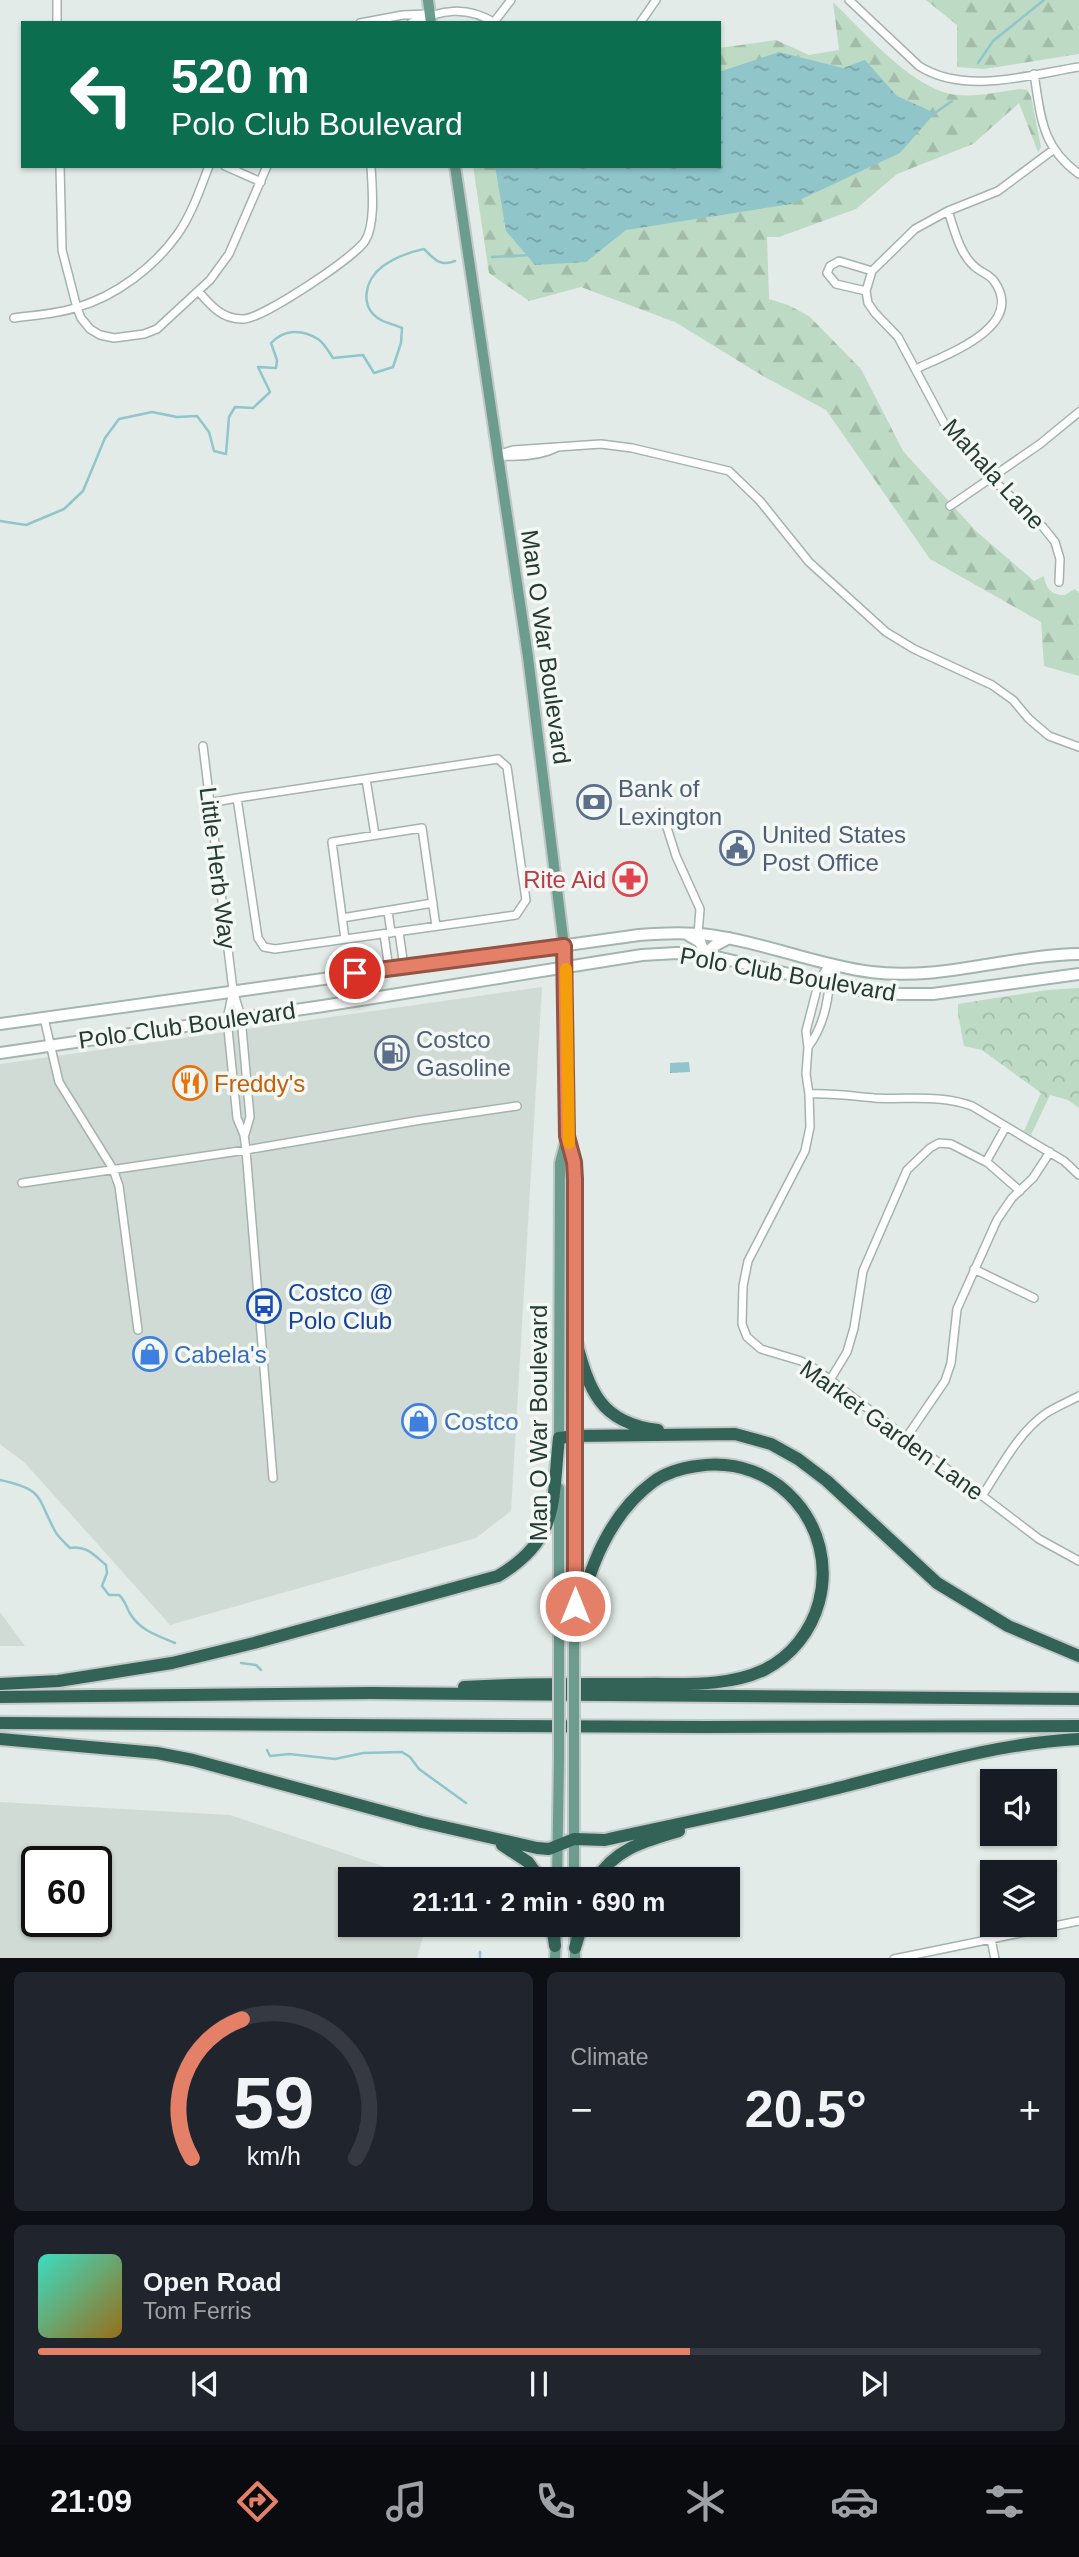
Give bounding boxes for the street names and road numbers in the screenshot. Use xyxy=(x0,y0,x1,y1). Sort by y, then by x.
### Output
street label: Mahala Lane xyxy=(938,413,1050,535)
street label: Man O War Boulevard xyxy=(516,528,576,766)
street label: Little Herb Way xyxy=(195,785,241,951)
street label: Polo Club Boulevard xyxy=(678,942,898,1006)
street label: Polo Club Boulevard xyxy=(77,996,297,1054)
street label: Man O War Boulevard xyxy=(525,1305,552,1541)
street label: Market Garden Lane xyxy=(795,1354,989,1506)

